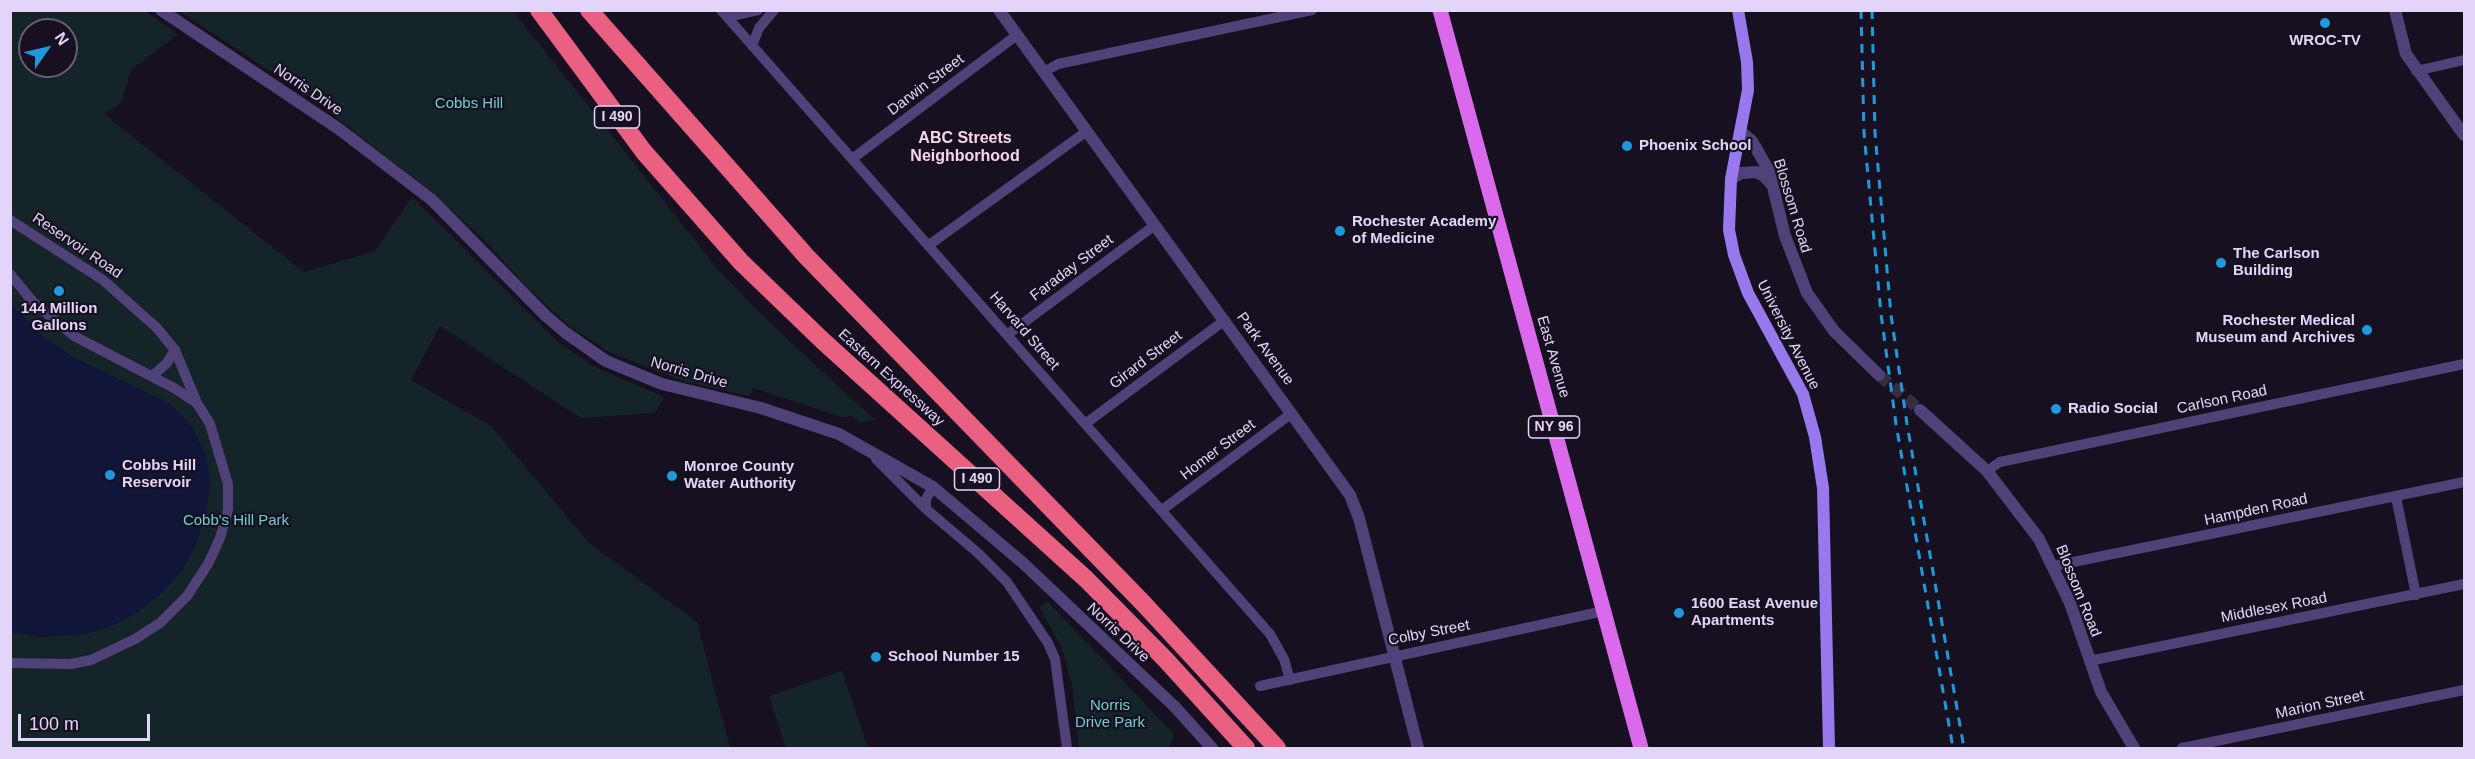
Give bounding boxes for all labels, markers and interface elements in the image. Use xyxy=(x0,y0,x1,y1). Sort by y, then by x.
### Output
marker: WROC-TV xyxy=(2318,16,2332,30)
north arrow xyxy=(18,18,78,78)
text: N xyxy=(51,29,72,48)
place label: WROC-TV xyxy=(2289,32,2361,50)
street label: Darwin Street xyxy=(884,50,968,120)
street label: Norris Drive xyxy=(270,60,346,120)
park label: Cobbs Hill xyxy=(435,95,503,113)
road number: I 490 xyxy=(594,106,640,128)
district label: ABC Streets Neighborhood xyxy=(910,129,1020,167)
place label: Phoenix School xyxy=(1639,137,1752,155)
marker: Phoenix School xyxy=(1620,139,1634,153)
street label: Blossom Road xyxy=(1769,157,1815,255)
street label: Reservoir Road xyxy=(29,209,125,283)
place label: Rochester Academy of Medicine xyxy=(1352,213,1496,248)
marker: Rochester Academy of Medicine xyxy=(1333,224,1347,238)
street label: Faraday Street xyxy=(1027,231,1117,305)
place label: The Carlson Building xyxy=(2233,245,2320,280)
marker: The Carlson Building xyxy=(2214,256,2228,270)
street label: University Avenue xyxy=(1753,277,1823,393)
marker: 144 Million Gallons xyxy=(52,284,66,298)
street label: Harvard Street xyxy=(985,288,1063,374)
place label: 144 Million Gallons xyxy=(21,300,97,335)
street label: Park Avenue xyxy=(1233,309,1297,389)
place label: Rochester Medical Museum and Archives xyxy=(2196,312,2355,347)
street label: East Avenue xyxy=(1533,314,1573,400)
marker: Rochester Medical Museum and Archives xyxy=(2360,323,2374,337)
street label: Eastern Expressway xyxy=(834,326,948,430)
street label: Girard Street xyxy=(1106,327,1186,393)
street label: Norris Drive xyxy=(648,353,730,393)
street label: Carlson Road xyxy=(2175,382,2269,418)
place label: Radio Social xyxy=(2068,400,2158,418)
marker: Radio Social xyxy=(2049,402,2063,416)
street label: Homer Street xyxy=(1177,416,1259,484)
road number: NY 96 xyxy=(1528,416,1580,438)
place label: Cobbs Hill Reservoir xyxy=(122,457,196,492)
place label: Monroe County Water Authority xyxy=(684,458,796,493)
marker: Cobbs Hill Reservoir xyxy=(103,468,117,482)
road number: I 490 xyxy=(954,468,1000,490)
marker: Monroe County Water Authority xyxy=(665,469,679,483)
street label: Hampden Road xyxy=(2203,490,2309,530)
park label: Cobb's Hill Park xyxy=(183,512,289,530)
street label: Blossom Road xyxy=(2051,542,2105,640)
street label: Middlesex Road xyxy=(2219,589,2329,627)
place label: 1600 East Avenue Apartments xyxy=(1691,595,1818,630)
street label: Norris Drive xyxy=(1083,599,1153,667)
marker: 1600 East Avenue Apartments xyxy=(1672,606,1686,620)
street label: Colby Street xyxy=(1387,616,1471,650)
place label: School Number 15 xyxy=(888,648,1020,666)
marker: School Number 15 xyxy=(869,650,883,664)
street label: Marion Street xyxy=(2274,687,2366,723)
park label: Norris Drive Park xyxy=(1075,697,1145,732)
scale bar xyxy=(21,702,153,740)
text: 100 m xyxy=(29,714,79,734)

